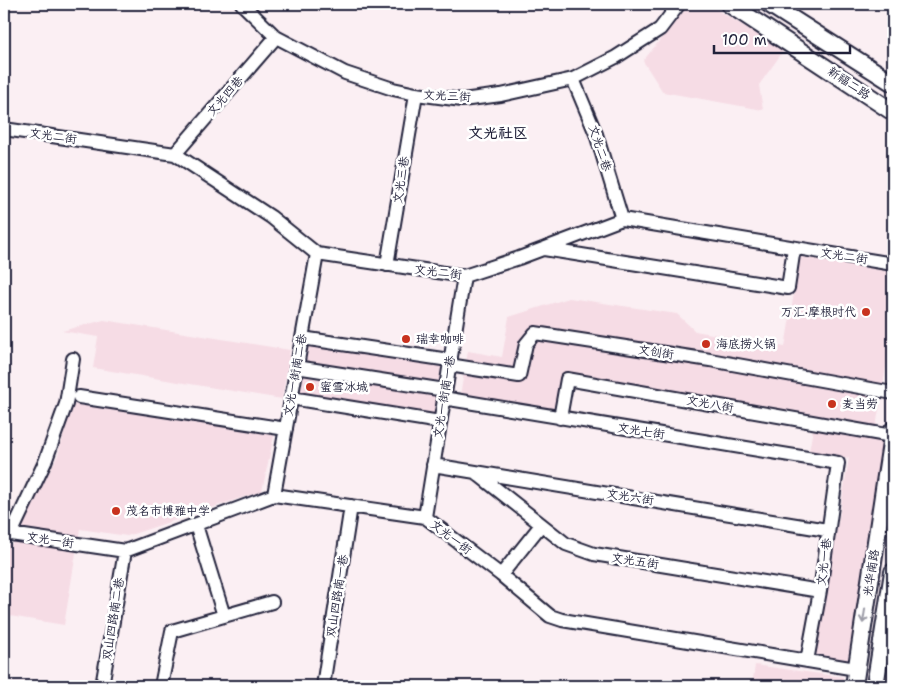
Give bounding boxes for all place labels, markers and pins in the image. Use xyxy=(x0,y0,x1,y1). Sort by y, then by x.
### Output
place label: 万汇·摩根时代 xyxy=(781,304,856,320)
marker: 万汇·摩根时代 xyxy=(860,306,872,318)
place label: 瑞幸咖啡 xyxy=(416,331,464,347)
marker: 瑞幸咖啡 xyxy=(400,333,412,345)
place label: 海底捞火锅 xyxy=(716,336,776,352)
marker: 海底捞火锅 xyxy=(700,338,712,350)
place label: 蜜雪冰城 xyxy=(320,379,368,395)
marker: 蜜雪冰城 xyxy=(304,381,316,393)
place label: 麦当劳 xyxy=(842,396,878,412)
marker: 麦当劳 xyxy=(826,398,838,410)
place label: 茂名市博雅中学 xyxy=(126,503,210,519)
marker: 茂名市博雅中学 xyxy=(110,505,122,517)

